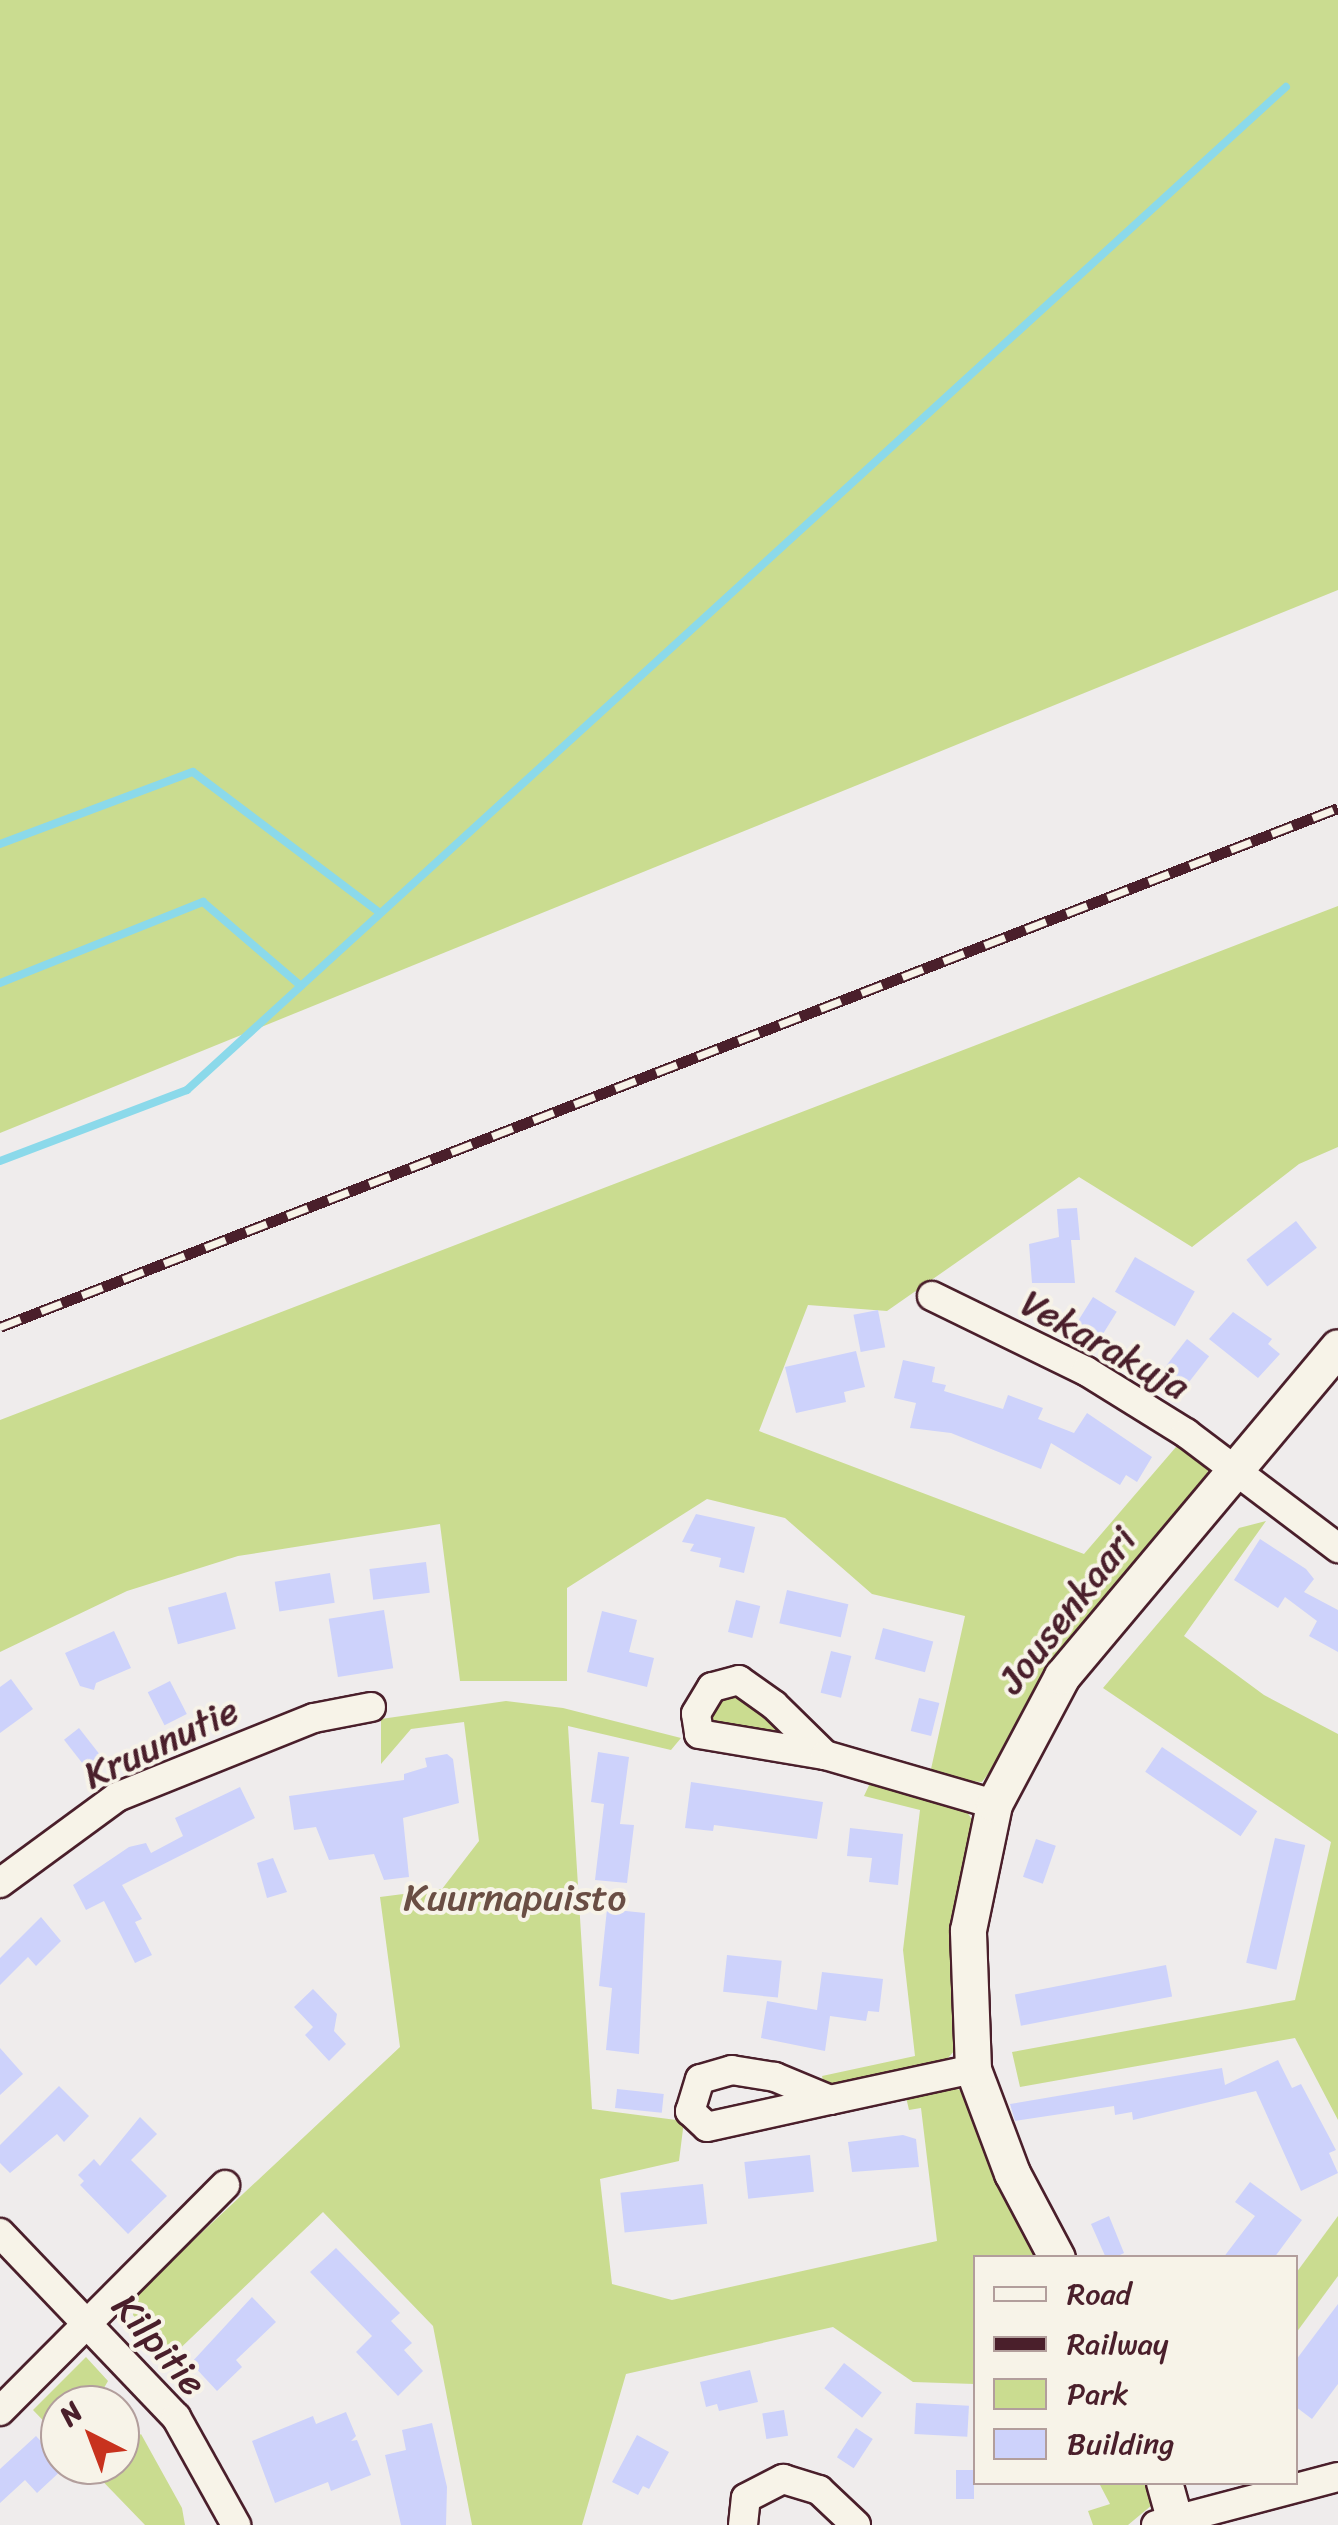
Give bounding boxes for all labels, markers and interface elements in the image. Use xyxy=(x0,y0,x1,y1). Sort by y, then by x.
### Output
street label: Vekarakuja xyxy=(1013,1280,1197,1410)
street label: Jousenkaari xyxy=(988,1518,1146,1702)
street label: Kruunutie xyxy=(76,1687,246,1799)
park label: Kuurnapuisto xyxy=(404,1875,626,1921)
legend xyxy=(973,2255,1298,2485)
text: Road xyxy=(1067,2267,1131,2321)
street label: Kilpitie xyxy=(102,2285,216,2405)
text: Railway xyxy=(1067,2317,1168,2371)
text: Park xyxy=(1067,2367,1129,2421)
north arrow xyxy=(40,2385,140,2485)
text: N xyxy=(47,2389,95,2439)
text: Building xyxy=(1067,2417,1174,2471)

